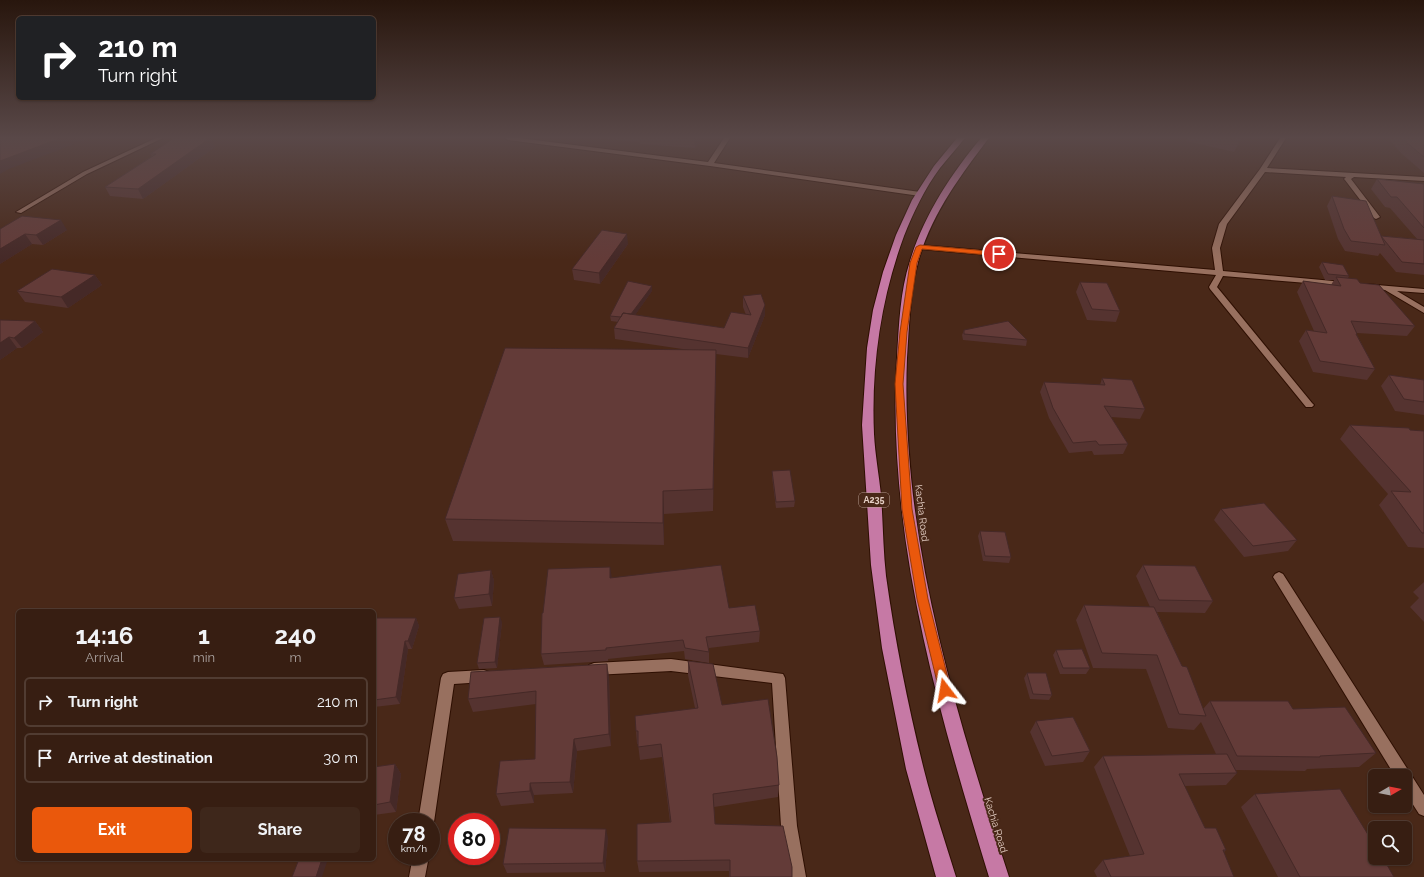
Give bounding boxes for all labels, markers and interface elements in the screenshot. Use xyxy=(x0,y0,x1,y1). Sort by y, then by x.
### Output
text: 210 m xyxy=(98,31,178,64)
icon: right xyxy=(32,32,84,84)
text: Turn right xyxy=(98,65,177,86)
pin xyxy=(982,237,1016,271)
icon: arrive xyxy=(988,243,1010,265)
street label: Kachia Road xyxy=(913,484,931,542)
road number: A235 xyxy=(859,493,889,507)
text: 14:16 xyxy=(75,621,133,650)
text: 1 xyxy=(198,621,210,650)
text: 240 xyxy=(275,621,317,650)
text: Arrival xyxy=(85,650,123,665)
text: min xyxy=(193,650,215,665)
text: m xyxy=(290,650,302,665)
position arrow xyxy=(924,669,966,711)
icon: right xyxy=(34,691,56,713)
text: Turn right xyxy=(68,693,138,711)
text: 210 m xyxy=(317,693,358,711)
icon: arrive xyxy=(34,747,56,769)
text: Arrive at destination xyxy=(68,749,213,767)
text: 30 m xyxy=(323,749,358,767)
north arrow xyxy=(1368,769,1412,813)
map controls xyxy=(1368,769,1412,865)
street label: Kachia Road xyxy=(982,796,1010,854)
button: Exit xyxy=(32,807,192,853)
button: Share xyxy=(200,807,360,853)
speed limit sign: 80 xyxy=(448,813,500,865)
button: search xyxy=(1368,821,1412,865)
text: 78 xyxy=(402,822,426,846)
text: km/h xyxy=(401,843,427,854)

